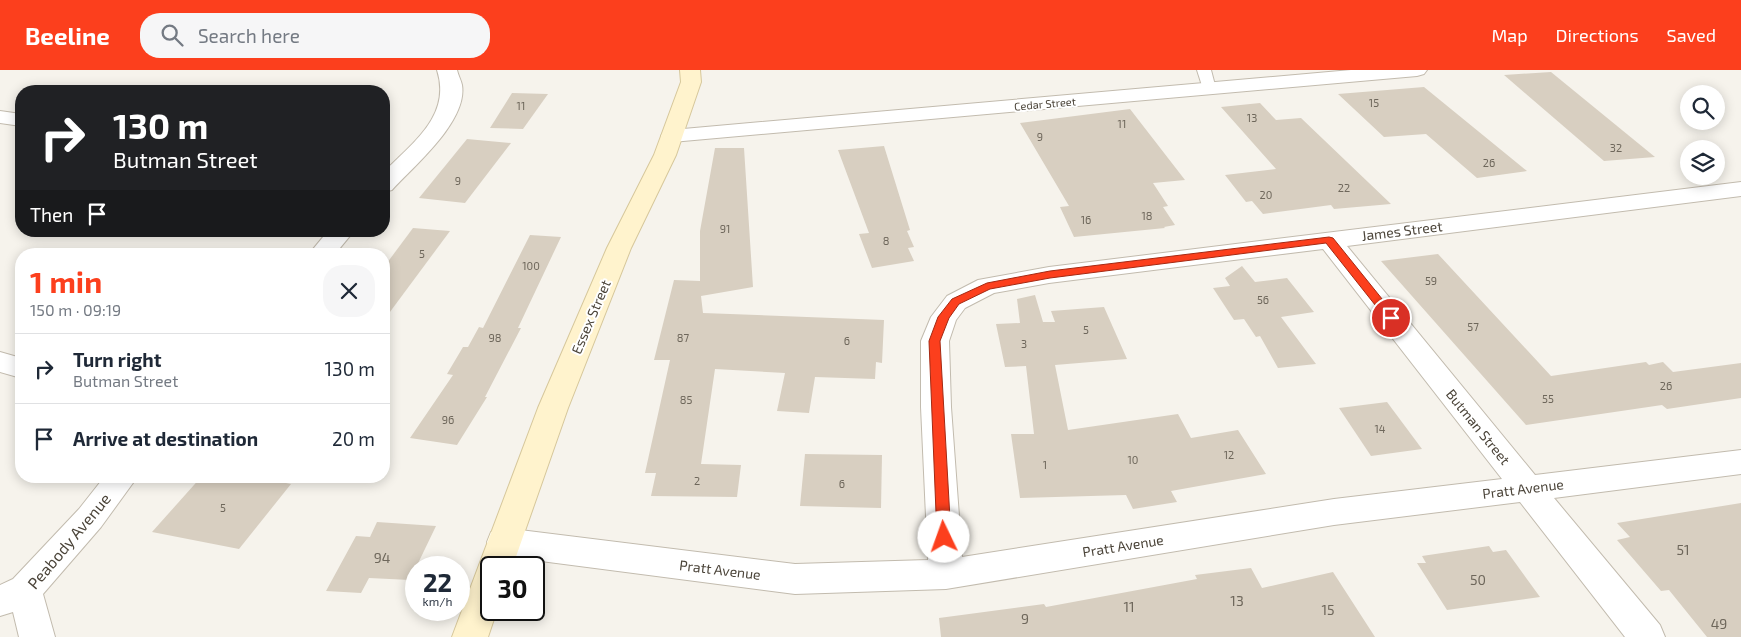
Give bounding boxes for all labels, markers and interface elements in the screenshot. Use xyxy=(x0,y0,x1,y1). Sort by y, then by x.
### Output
search box xyxy=(140,13,490,58)
text: Beeline xyxy=(25,21,110,50)
icon: search xyxy=(158,21,186,49)
text: Search here xyxy=(198,24,300,47)
text: Map xyxy=(1491,24,1528,46)
text: Directions xyxy=(1556,24,1639,46)
text: Saved xyxy=(1667,24,1716,46)
map controls xyxy=(1680,85,1725,185)
button: search xyxy=(1680,85,1725,130)
street label: Cedar Street xyxy=(1014,94,1076,113)
house number: 15 xyxy=(1369,96,1379,109)
house number: 11 xyxy=(517,99,525,112)
text: 130 m xyxy=(113,104,208,146)
icon: right xyxy=(30,105,95,170)
house number: 13 xyxy=(1247,111,1257,124)
house number: 11 xyxy=(1118,117,1126,130)
house number: 9 xyxy=(1037,130,1043,143)
button: layers xyxy=(1680,140,1725,185)
house number: 32 xyxy=(1610,141,1622,154)
text: Butman Street xyxy=(113,146,258,172)
house number: 26 xyxy=(1483,156,1495,169)
house number: 9 xyxy=(455,174,461,187)
house number: 22 xyxy=(1338,181,1350,194)
house number: 20 xyxy=(1260,188,1272,201)
icon: arrive xyxy=(83,200,111,228)
text: Then xyxy=(30,203,73,226)
house number: 18 xyxy=(1141,209,1153,222)
house number: 16 xyxy=(1081,213,1091,226)
street label: James Street xyxy=(1361,217,1443,244)
house number: 91 xyxy=(720,222,730,235)
house number: 8 xyxy=(883,234,889,247)
house number: 5 xyxy=(419,247,425,260)
house number: 100 xyxy=(522,259,540,272)
text: 1 min xyxy=(30,263,102,299)
button: close xyxy=(323,265,375,317)
house number: 59 xyxy=(1425,274,1437,287)
street label: Essex Street xyxy=(567,277,614,356)
house number: 56 xyxy=(1257,293,1269,306)
pin xyxy=(1370,297,1412,339)
text: 150 m · 09:19 xyxy=(30,300,121,319)
icon: arrive xyxy=(1377,304,1405,332)
house number: 57 xyxy=(1467,320,1479,333)
house number: 5 xyxy=(1083,323,1089,336)
house number: 98 xyxy=(489,331,501,344)
house number: 87 xyxy=(677,331,690,344)
house number: 6 xyxy=(844,334,850,347)
house number: 3 xyxy=(1021,337,1027,350)
text: Turn right xyxy=(73,348,161,371)
icon: right xyxy=(30,355,58,383)
text: 130 m xyxy=(325,357,375,380)
text: Butman Street xyxy=(73,371,178,390)
house number: 26 xyxy=(1660,379,1672,392)
street label: Butman Street xyxy=(1443,386,1514,468)
house number: 55 xyxy=(1542,392,1554,405)
house number: 85 xyxy=(680,393,692,406)
house number: 96 xyxy=(442,413,454,426)
house number: 14 xyxy=(1374,422,1386,435)
icon: arrive xyxy=(30,425,58,453)
text: Arrive at destination xyxy=(73,427,258,450)
text: 20 m xyxy=(332,427,375,450)
house number: 12 xyxy=(1224,448,1234,461)
house number: 10 xyxy=(1127,453,1139,466)
house number: 1 xyxy=(1043,458,1047,471)
house number: 2 xyxy=(694,474,700,487)
street label: Pratt Avenue xyxy=(1481,475,1565,502)
house number: 6 xyxy=(839,477,845,490)
street label: Peabody Avenue xyxy=(23,489,114,592)
house number: 5 xyxy=(220,501,226,514)
position arrow xyxy=(917,510,969,562)
street label: Pratt Avenue xyxy=(1081,531,1165,560)
house number: 51 xyxy=(1676,541,1690,558)
house number: 94 xyxy=(374,549,390,566)
speed limit sign: 30 xyxy=(480,556,545,621)
street label: Pratt Avenue xyxy=(678,556,762,583)
text: 22 xyxy=(423,567,452,597)
house number: 50 xyxy=(1470,571,1486,588)
house number: 13 xyxy=(1230,592,1244,609)
text: km/h xyxy=(423,594,452,608)
house number: 11 xyxy=(1123,598,1135,615)
house number: 15 xyxy=(1321,601,1335,618)
house number: 9 xyxy=(1021,610,1029,627)
house number: 49 xyxy=(1711,615,1727,632)

